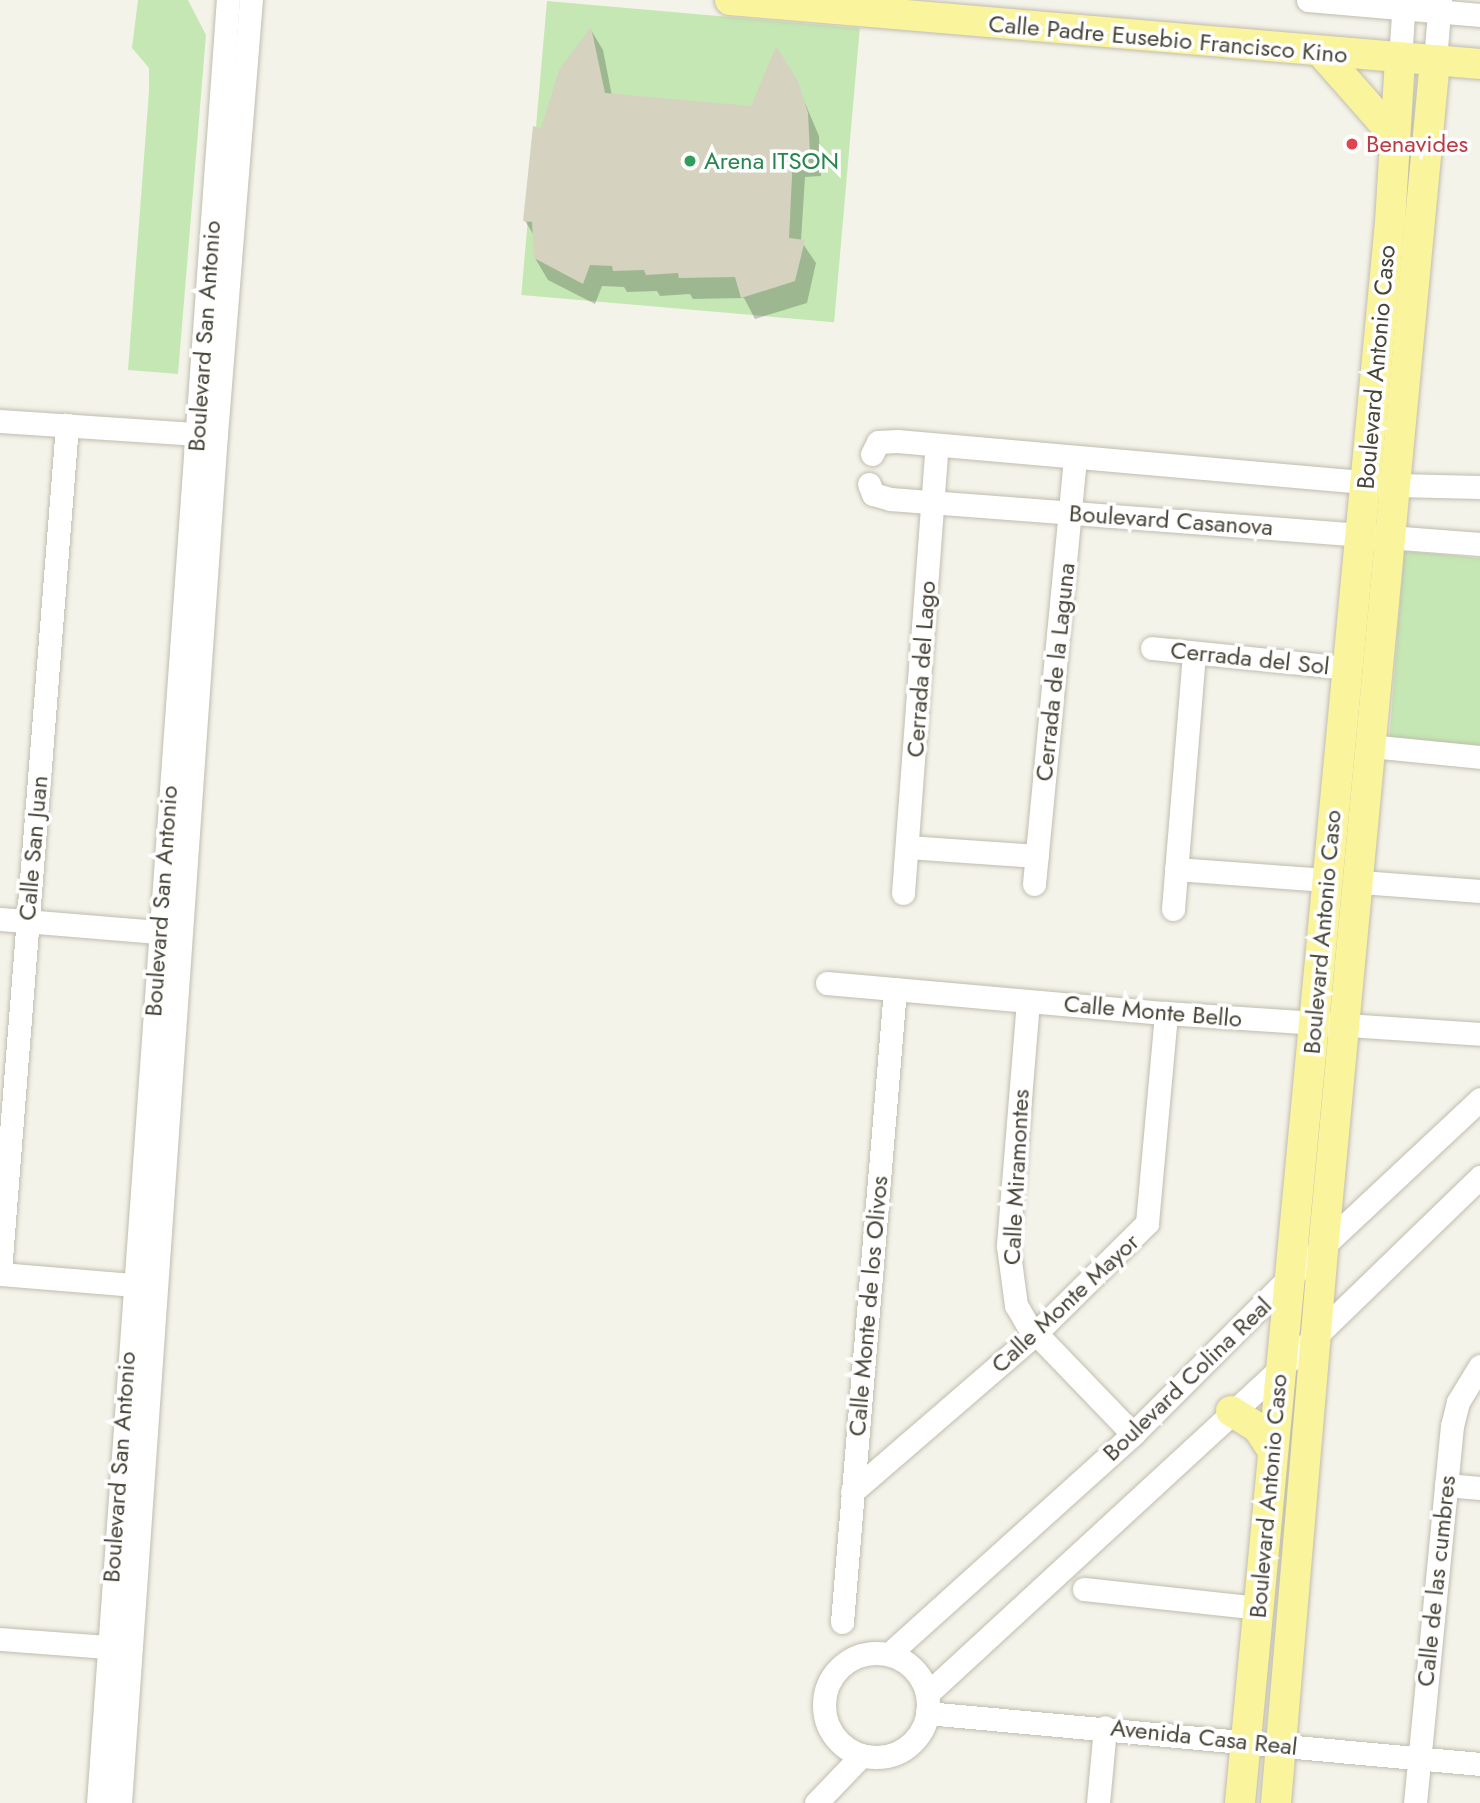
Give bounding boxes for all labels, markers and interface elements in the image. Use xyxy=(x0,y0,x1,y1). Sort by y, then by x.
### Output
street label: Calle Padre Eusebio Francisco Kino xyxy=(987,9,1349,69)
place label: Benavides xyxy=(1366,130,1468,158)
marker: Benavides xyxy=(1344,136,1360,152)
place label: Arena ITSON xyxy=(704,147,839,175)
marker: Arena ITSON xyxy=(682,153,698,169)
street label: Boulevard San Antonio xyxy=(182,219,226,453)
street label: Boulevard Antonio Caso xyxy=(1351,244,1401,490)
street label: Boulevard Casanova xyxy=(1068,499,1274,541)
street label: Cerrada de la Laguna xyxy=(1029,561,1081,783)
street label: Cerrada del Lago xyxy=(900,580,942,758)
street label: Cerrada del Sol xyxy=(1169,635,1331,681)
street label: Calle San Juan xyxy=(12,774,54,922)
street label: Boulevard San Antonio xyxy=(139,784,183,1018)
street label: Boulevard Antonio Caso xyxy=(1297,809,1347,1055)
street label: Calle Monte Bello xyxy=(1063,989,1243,1033)
street label: Calle Miramontes xyxy=(997,1088,1035,1266)
street label: Calle Monte de los Olivos xyxy=(842,1175,894,1437)
street label: Calle Monte Mayor xyxy=(985,1227,1145,1379)
street label: Boulevard Colina Real xyxy=(1097,1291,1277,1467)
street label: Boulevard San Antonio xyxy=(97,1350,141,1584)
street label: Boulevard Antonio Caso xyxy=(1243,1373,1293,1619)
street label: Calle de las cumbres xyxy=(1411,1474,1461,1688)
street label: Avenida Casa Real xyxy=(1109,1713,1299,1761)

